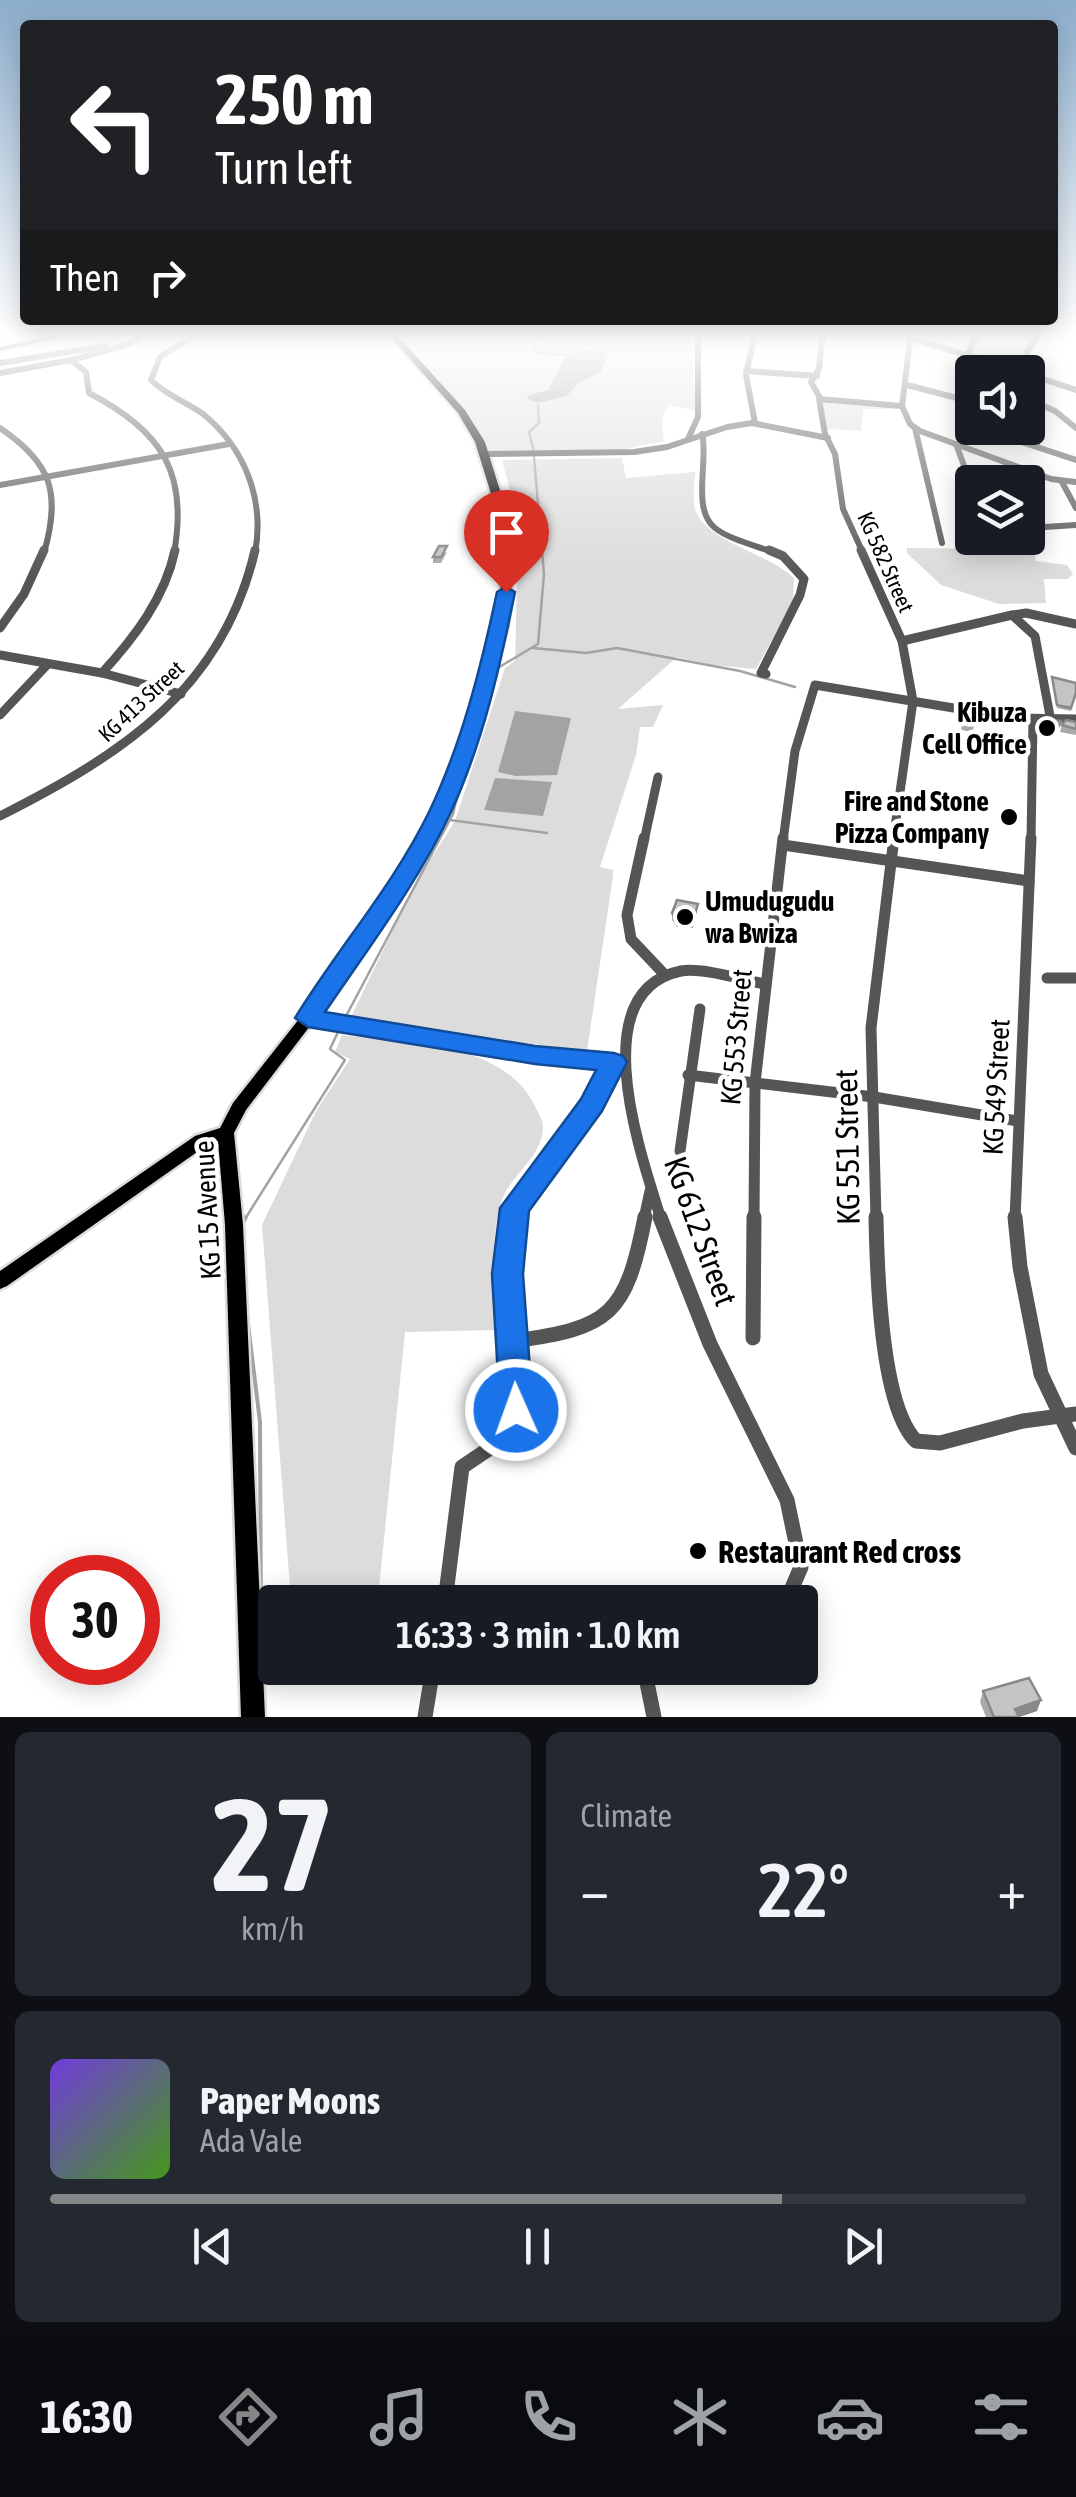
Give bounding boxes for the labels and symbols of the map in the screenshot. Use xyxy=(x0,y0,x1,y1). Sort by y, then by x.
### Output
pin xyxy=(464,490,549,593)
street label: KG 582 Street xyxy=(852,508,920,616)
street label: KG 413 Street xyxy=(93,655,189,747)
place label: Kibuza Cell Office xyxy=(922,696,1027,760)
marker: Kibuza Cell Office xyxy=(1036,717,1058,739)
place label: Fire and Stone Pizza Company xyxy=(835,785,989,849)
marker: Fire and Stone Pizza Company xyxy=(998,806,1020,828)
place label: Umudugudu wa Bwiza xyxy=(705,885,834,949)
marker: Umudugudu wa Bwiza xyxy=(674,906,696,928)
street label: KG 553 Street xyxy=(714,968,758,1106)
street label: KG 549 Street xyxy=(976,1018,1016,1156)
street label: KG 551 Street xyxy=(827,1069,867,1225)
street label: KG 15 Avenue xyxy=(187,1140,227,1280)
street label: KG 612 Street xyxy=(657,1151,745,1311)
position arrow xyxy=(464,1358,568,1462)
place label: Restaurant Red cross xyxy=(718,1533,961,1570)
marker: Restaurant Red cross xyxy=(687,1540,709,1562)
speed limit sign: 30 xyxy=(30,1555,160,1685)

